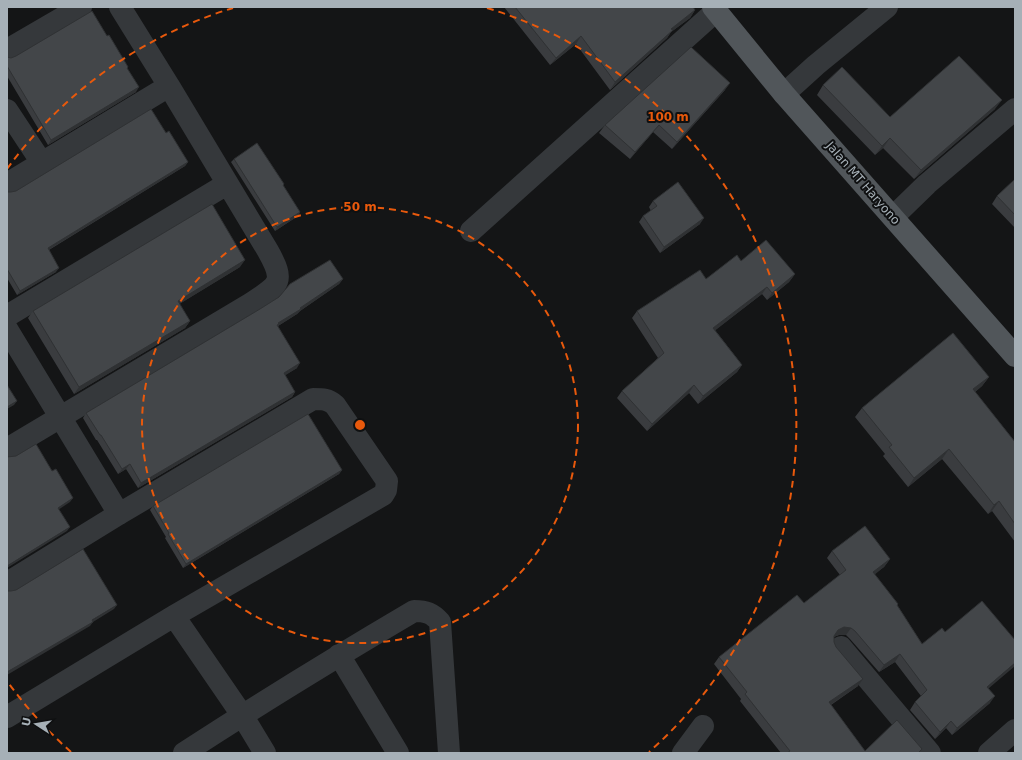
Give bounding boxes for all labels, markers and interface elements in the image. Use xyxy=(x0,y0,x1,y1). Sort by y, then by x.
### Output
text: 100 m xyxy=(647,110,689,124)
street label: Jalan MT Haryono xyxy=(823,138,903,227)
text: 50 m xyxy=(343,200,377,214)
centre of rings xyxy=(353,418,367,432)
north arrow xyxy=(16,704,56,744)
text: U xyxy=(19,716,34,728)

